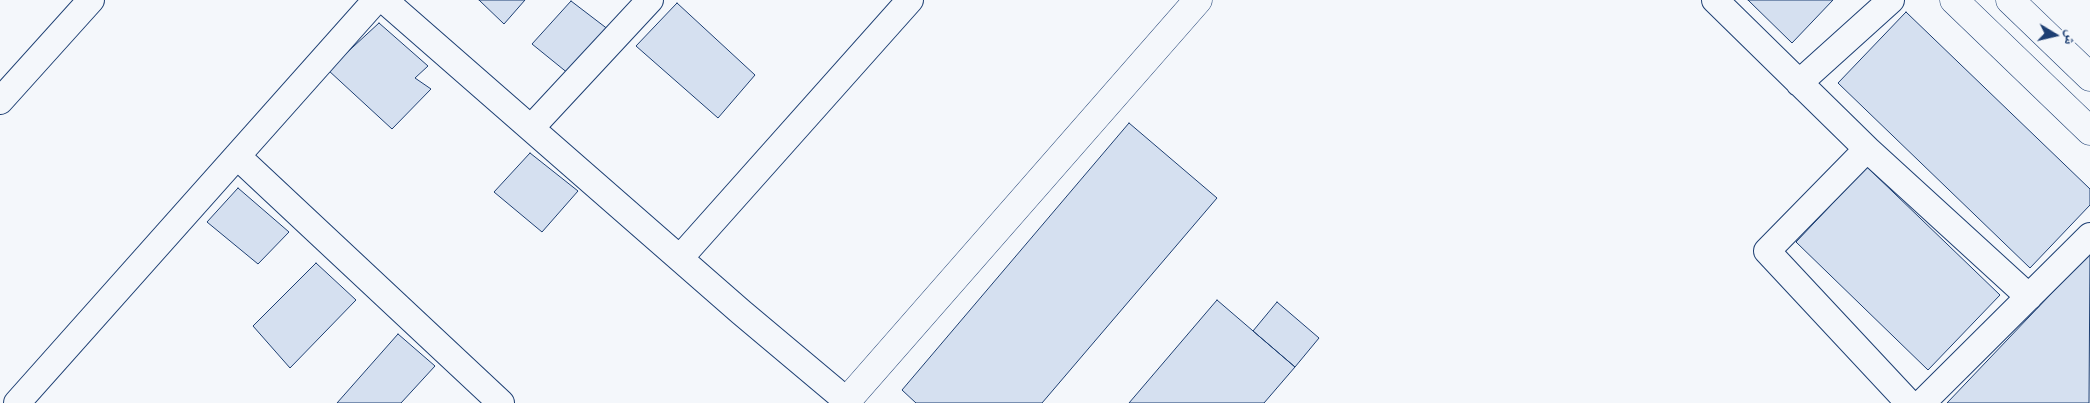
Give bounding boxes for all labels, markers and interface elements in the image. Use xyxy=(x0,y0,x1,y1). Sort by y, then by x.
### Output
north arrow xyxy=(2030,10,2080,60)
text: ش xyxy=(2061,29,2080,46)

